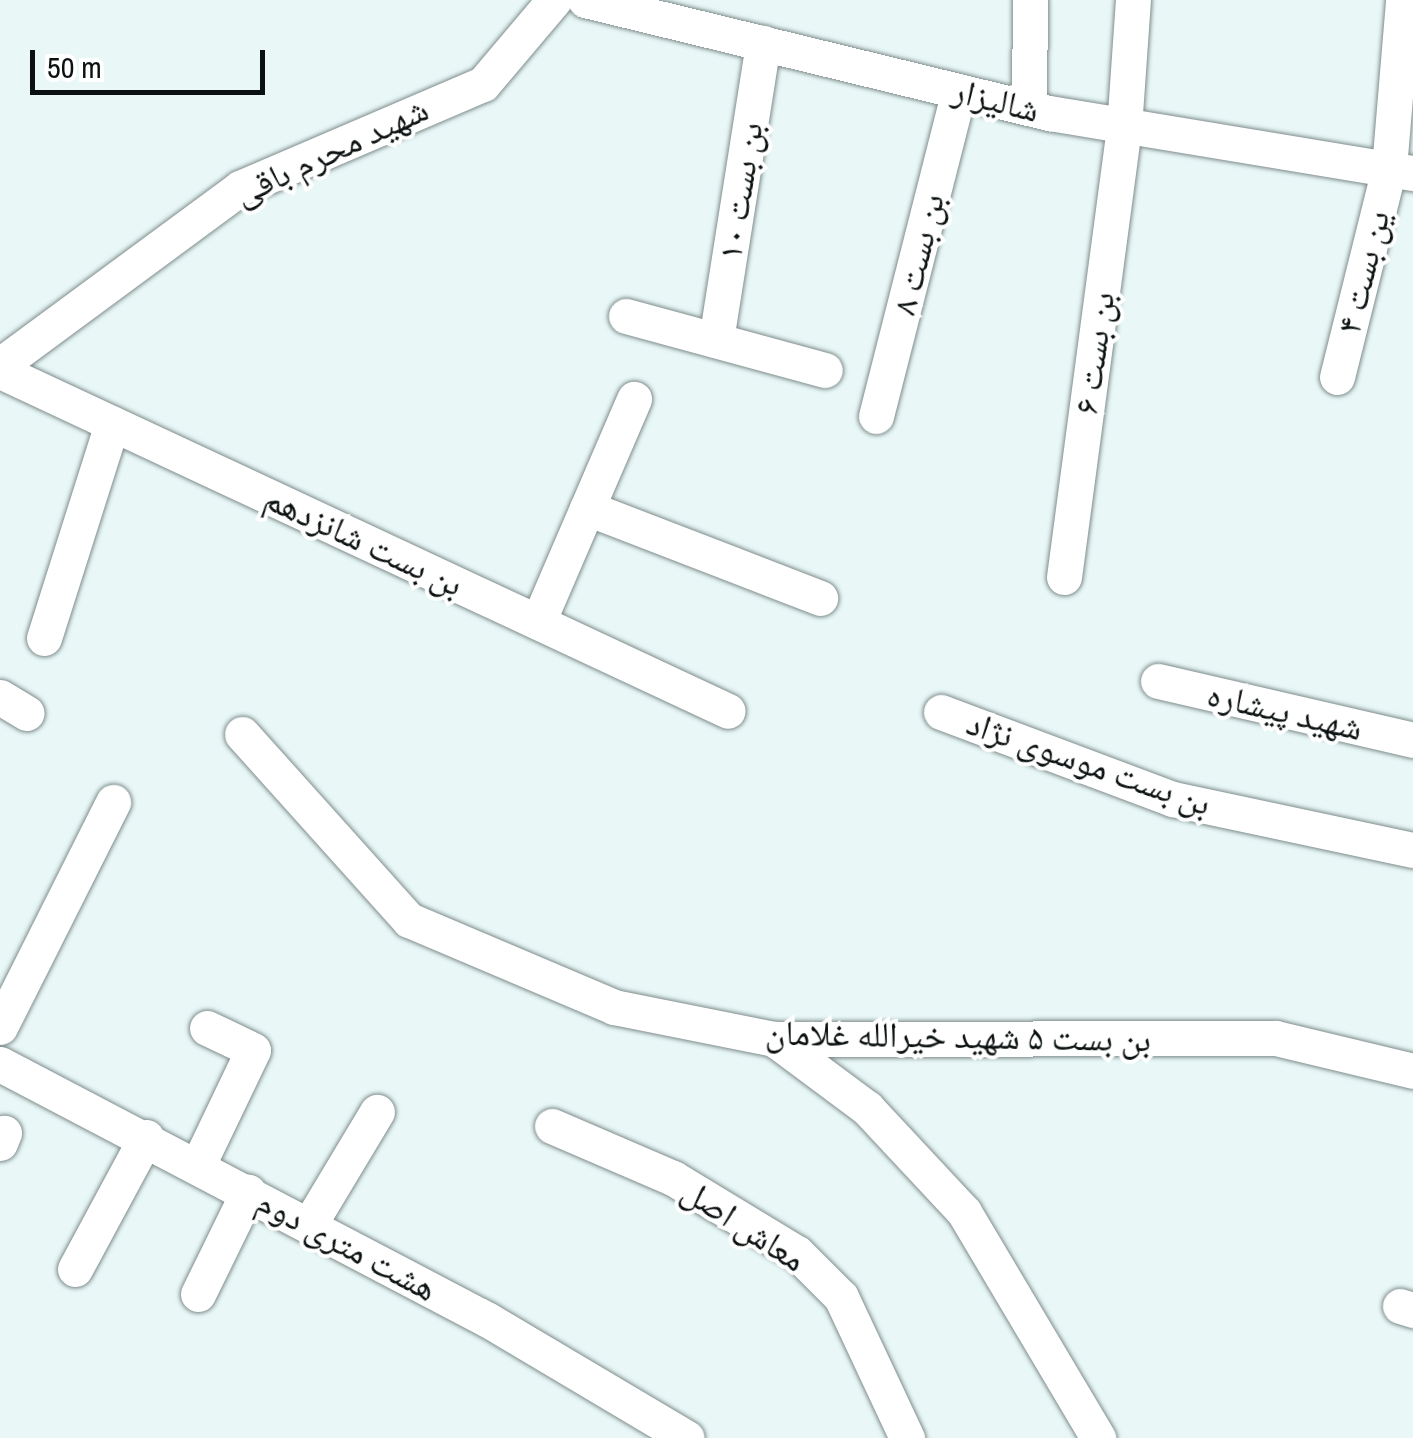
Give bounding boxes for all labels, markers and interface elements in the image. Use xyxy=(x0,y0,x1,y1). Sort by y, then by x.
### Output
scale bar xyxy=(35,30,270,92)
text: 50 m xyxy=(47,47,102,87)
street label: شالیزار xyxy=(948,69,1044,131)
street label: شهید محرم باقی xyxy=(227,88,435,214)
street label: بن بست ۱۰ xyxy=(708,119,772,263)
street label: بن بست ۸ xyxy=(883,189,953,319)
street label: ین بست ۴ xyxy=(1327,206,1399,338)
street label: بن بست ۶ xyxy=(1065,289,1123,417)
street label: بن بست شانزدهم xyxy=(258,477,470,605)
street label: شهید پیشاره xyxy=(1203,673,1367,749)
street label: بن بست موسوی نژاد xyxy=(961,702,1217,824)
street label: بن بست ۵ شهید خیرالله غلامان xyxy=(765,1012,1151,1060)
street label: معاش اصل xyxy=(674,1169,814,1281)
street label: هشت متری دوم xyxy=(250,1180,444,1310)

